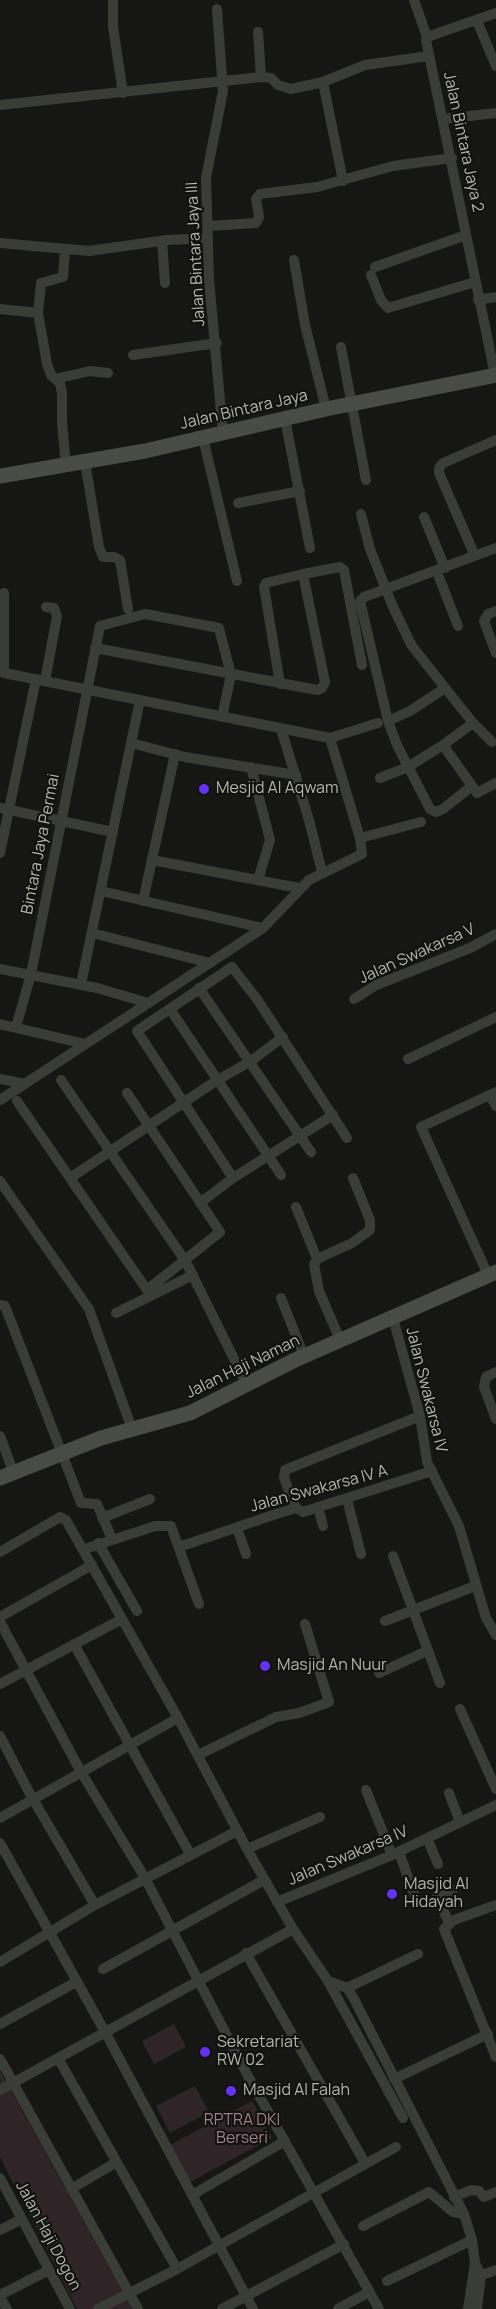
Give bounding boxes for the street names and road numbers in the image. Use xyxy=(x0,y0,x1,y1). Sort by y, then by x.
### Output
street label: Jalan Bintara Jaya 2 xyxy=(439,70,487,214)
street label: Jalan Bintara Jaya III xyxy=(183,181,209,327)
street label: Jalan Bintara Jaya xyxy=(178,386,310,434)
street label: Bintara Jaya Permai xyxy=(18,772,64,916)
street label: Jalan Swakarsa V xyxy=(356,920,478,988)
street label: Jalan Swakarsa IV xyxy=(401,1325,451,1455)
street label: Jalan Haji Naman xyxy=(183,1331,303,1403)
street label: Jalan Swakarsa IV A xyxy=(248,1461,390,1517)
street label: Jalan Swakarsa IV xyxy=(285,1822,411,1890)
street label: Jalan Haji Dogon xyxy=(11,2178,85,2294)

